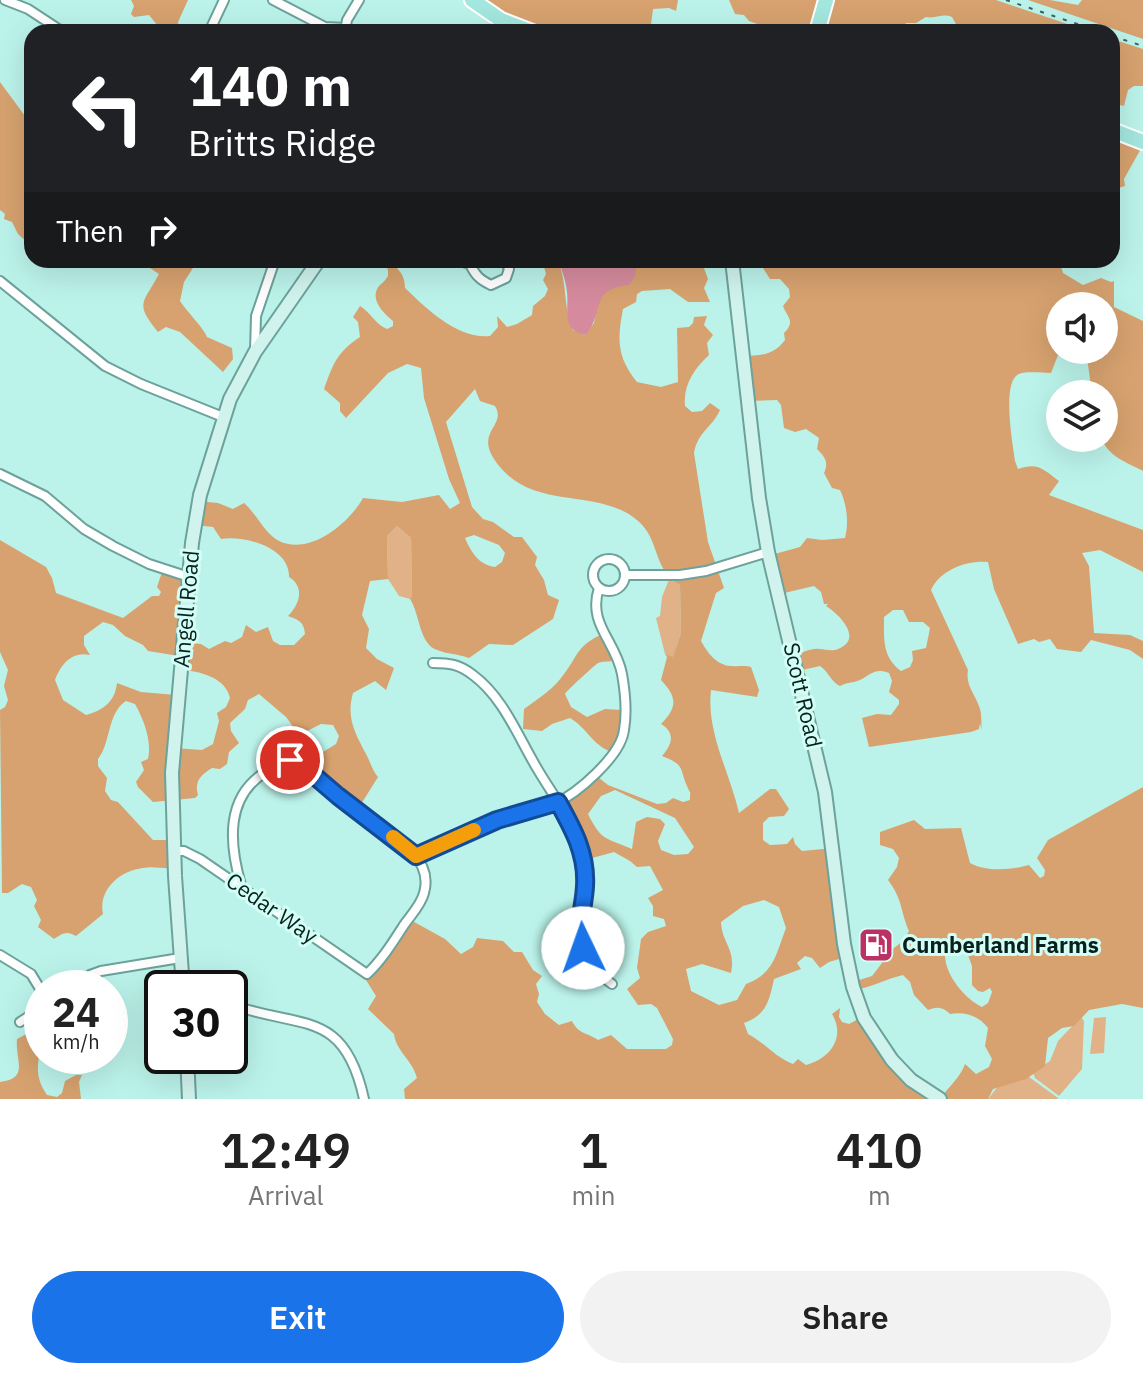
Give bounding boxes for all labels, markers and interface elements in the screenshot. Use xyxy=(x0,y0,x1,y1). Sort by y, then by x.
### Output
text: 140 m xyxy=(188,49,352,121)
icon: left xyxy=(56,56,160,160)
text: Britts Ridge xyxy=(188,119,376,166)
icon: right xyxy=(140,208,184,252)
text: Then xyxy=(56,211,124,250)
map controls xyxy=(1046,292,1118,452)
button: sound xyxy=(1046,292,1118,364)
button: layers xyxy=(1046,380,1118,452)
street label: Angell Road xyxy=(166,549,205,669)
street label: Scott Road xyxy=(777,639,830,750)
pin xyxy=(256,726,324,794)
icon: arrive xyxy=(268,738,312,782)
street label: Cedar Way xyxy=(221,865,324,950)
position arrow xyxy=(541,906,625,990)
fuel station icon: Cumberland Farms xyxy=(857,926,895,964)
place label: Cumberland Farms xyxy=(902,930,1099,959)
speed limit sign: 30 xyxy=(144,970,248,1074)
text: 24 xyxy=(52,986,100,1038)
text: km/h xyxy=(52,1028,100,1055)
text: 12:49 xyxy=(221,1119,351,1181)
text: 1 xyxy=(579,1119,608,1181)
text: 410 xyxy=(836,1119,922,1181)
text: Arrival xyxy=(248,1178,324,1212)
text: min xyxy=(572,1178,616,1212)
text: m xyxy=(868,1178,891,1212)
button: Exit xyxy=(32,1271,564,1363)
button: Share xyxy=(580,1271,1111,1363)

